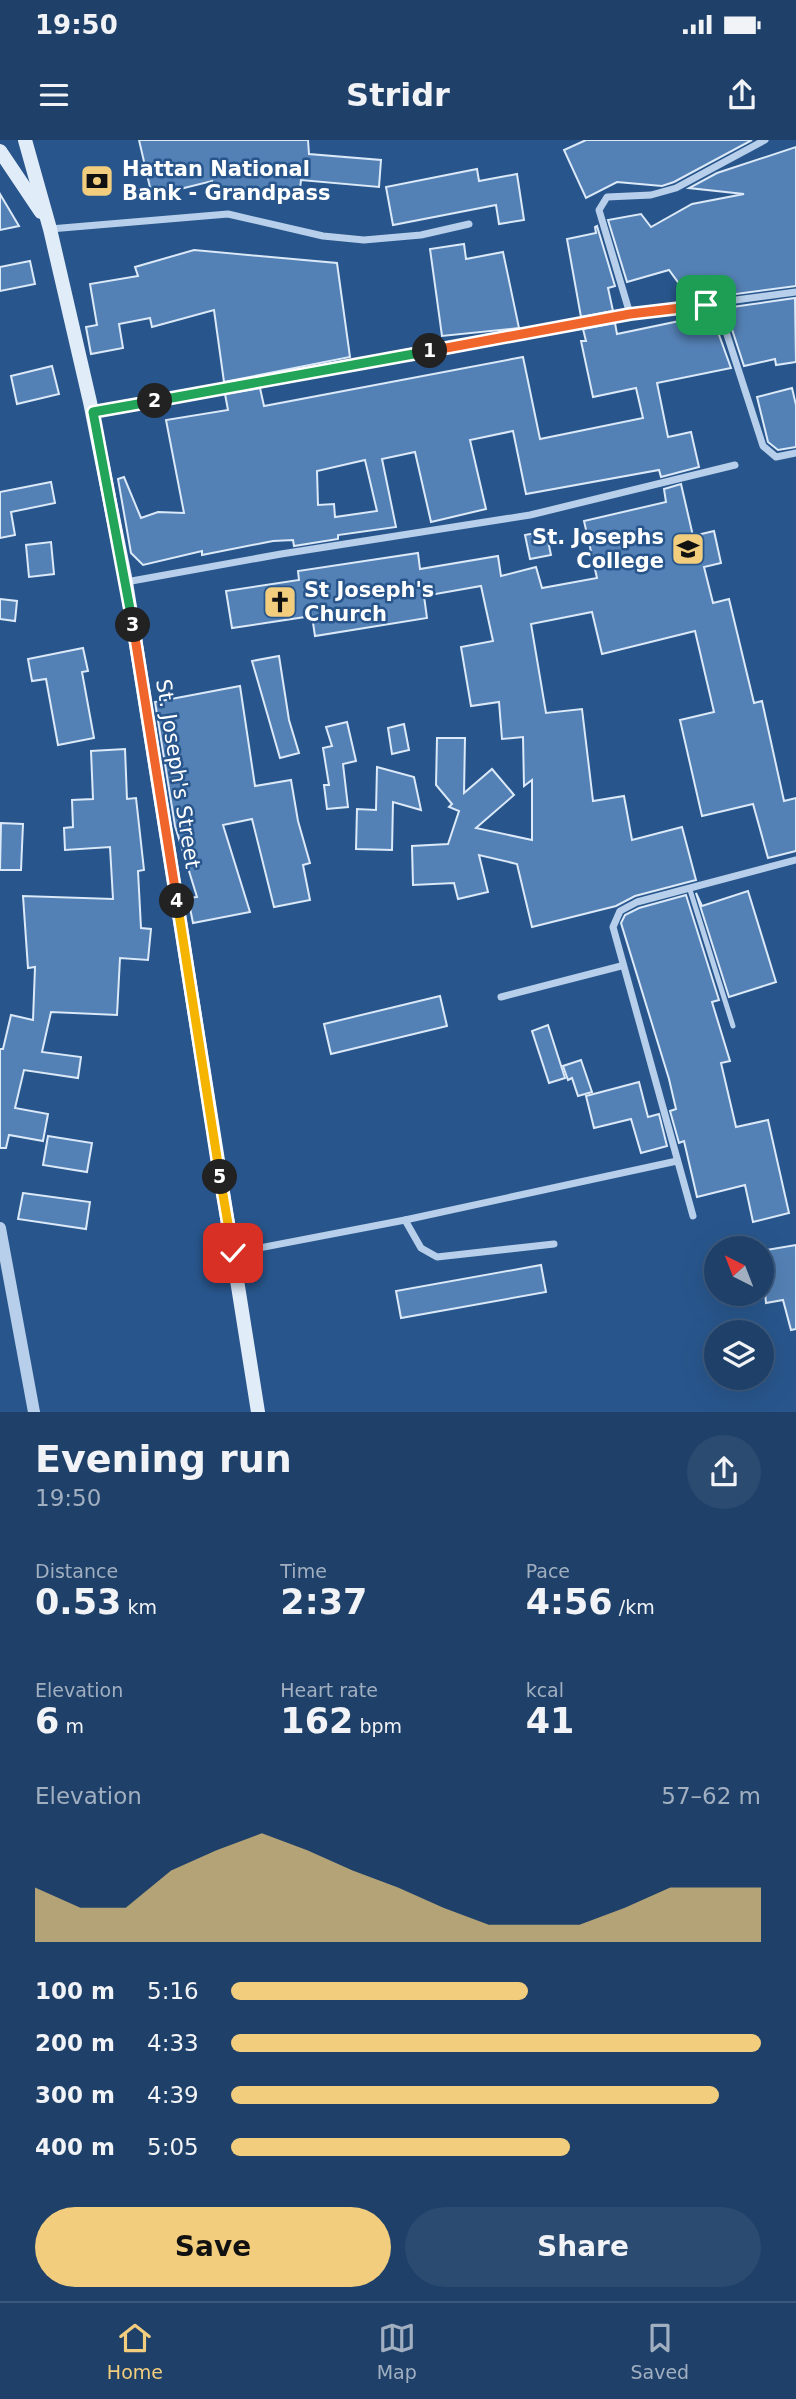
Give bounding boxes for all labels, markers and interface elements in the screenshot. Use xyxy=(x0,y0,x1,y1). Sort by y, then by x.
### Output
text: 19:50 xyxy=(35,10,118,40)
icon: menu xyxy=(35,76,73,114)
text: Stridr xyxy=(346,76,450,114)
icon: share xyxy=(723,76,761,114)
place label: Hattan National Bank - Grandpass xyxy=(122,157,330,205)
bank icon: Hattan National Bank - Grandpass xyxy=(78,162,116,200)
pin xyxy=(676,275,736,335)
icon: arrive xyxy=(687,286,725,324)
pin: 1 xyxy=(412,334,448,368)
text: 1 xyxy=(423,339,436,361)
pin: 2 xyxy=(138,384,172,418)
text: 2 xyxy=(148,389,161,411)
place label: St. Josephs College xyxy=(532,525,664,573)
school or university icon: St. Josephs College xyxy=(669,530,707,568)
place label: St Joseph's Church xyxy=(304,578,434,626)
church icon: St Joseph's Church xyxy=(261,583,299,621)
pin: 3 xyxy=(116,608,150,643)
text: 3 xyxy=(126,613,139,635)
street label: St. Joseph's Street xyxy=(151,677,205,871)
pin: 4 xyxy=(160,884,194,918)
text: 4 xyxy=(170,889,183,911)
pin: 5 xyxy=(202,1160,238,1194)
text: 5 xyxy=(213,1165,226,1187)
pin xyxy=(203,1223,263,1283)
icon: check xyxy=(214,1234,252,1272)
north arrow xyxy=(704,1236,774,1306)
map controls xyxy=(704,1236,774,1390)
button: layers xyxy=(704,1320,774,1390)
button: share xyxy=(687,1435,761,1509)
text: Evening run xyxy=(35,1437,292,1481)
text: 19:50 xyxy=(35,1485,101,1511)
text: Distance xyxy=(35,1560,118,1582)
text: Time xyxy=(280,1560,327,1582)
text: Pace xyxy=(526,1560,570,1582)
text: 0.53 xyxy=(35,1582,121,1622)
text: 2:37 xyxy=(280,1582,367,1622)
text: 4:56 xyxy=(526,1582,613,1622)
text: km xyxy=(121,1596,157,1618)
text: /km xyxy=(613,1596,655,1618)
text: Elevation xyxy=(35,1679,123,1701)
text: Heart rate xyxy=(280,1679,378,1701)
text: kcal xyxy=(526,1679,564,1701)
text: 6 xyxy=(35,1701,59,1741)
text: 162 xyxy=(280,1701,353,1741)
text: 41 xyxy=(526,1701,574,1741)
text: m xyxy=(59,1715,84,1737)
text: bpm xyxy=(353,1715,402,1737)
text: Elevation xyxy=(35,1783,142,1809)
text: 57–62 m xyxy=(661,1783,761,1809)
text: 100 m xyxy=(35,1978,115,2004)
text: 5:16 xyxy=(147,1978,199,2004)
text: 200 m xyxy=(35,2030,115,2056)
text: 4:33 xyxy=(147,2030,199,2056)
text: 300 m xyxy=(35,2082,115,2108)
text: 4:39 xyxy=(147,2082,199,2108)
text: 400 m xyxy=(35,2134,115,2160)
text: 5:05 xyxy=(147,2134,199,2160)
button: Save xyxy=(35,2207,391,2287)
button: Share xyxy=(405,2207,761,2287)
tab: Home xyxy=(107,2319,163,2383)
tab: Map xyxy=(377,2319,417,2383)
tab: Saved xyxy=(630,2319,689,2383)

